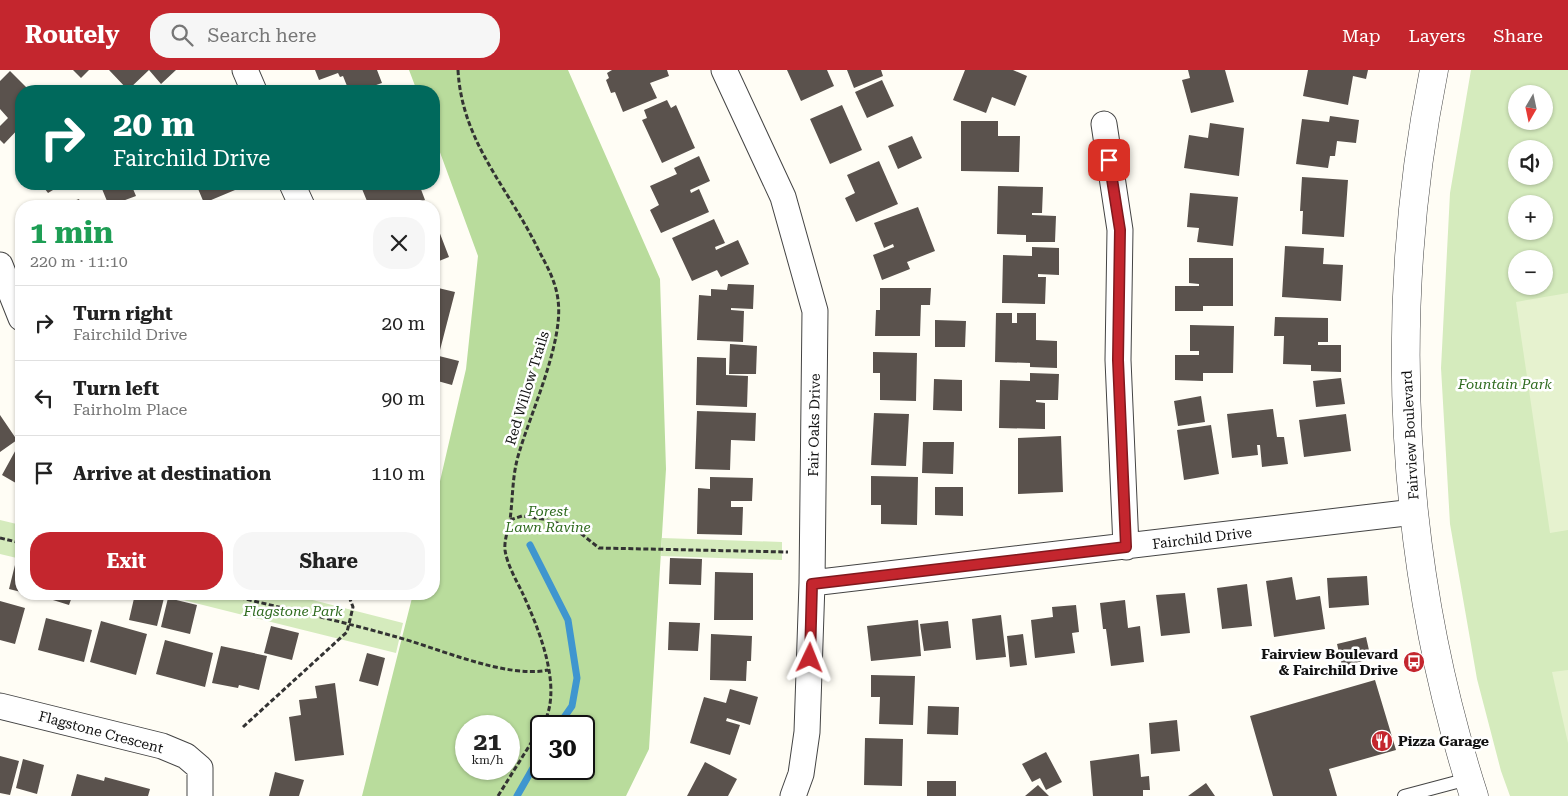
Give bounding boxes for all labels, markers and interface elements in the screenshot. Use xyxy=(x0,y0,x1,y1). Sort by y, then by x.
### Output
search box xyxy=(150,13,500,58)
text: Routely xyxy=(25,21,120,49)
icon: search xyxy=(168,21,196,49)
text: Search here xyxy=(208,24,316,47)
text: Map xyxy=(1342,25,1381,46)
text: Layers xyxy=(1409,25,1465,46)
text: Share xyxy=(1493,25,1543,46)
north arrow xyxy=(1508,85,1552,130)
map controls xyxy=(1508,85,1553,295)
text: 20 m xyxy=(113,104,195,145)
icon: right xyxy=(30,105,95,170)
pin xyxy=(1088,139,1130,181)
button: sound xyxy=(1508,140,1553,185)
text: Fairchild Drive xyxy=(113,146,270,171)
icon: arrive xyxy=(1095,146,1123,174)
button: + xyxy=(1508,195,1553,240)
text: 1 min xyxy=(30,215,113,250)
button: close xyxy=(373,217,425,269)
button: − xyxy=(1508,250,1553,295)
text: 220 m · 11:10 xyxy=(30,252,128,271)
text: Turn right xyxy=(73,302,173,325)
icon: right xyxy=(30,309,58,337)
text: 20 m xyxy=(382,312,425,335)
text: Fairchild Drive xyxy=(73,325,187,344)
street label: Red Willow Trails xyxy=(502,329,552,447)
street label: Fairview Boulevard xyxy=(1399,370,1421,500)
street label: Fair Oaks Drive xyxy=(805,373,823,477)
park label: Fountain Park xyxy=(1457,376,1552,392)
text: Turn left xyxy=(73,377,159,400)
icon: left xyxy=(30,384,58,412)
text: 90 m xyxy=(382,387,425,410)
text: Fairholm Place xyxy=(73,400,187,419)
icon: arrive xyxy=(30,459,58,487)
text: Arrive at destination xyxy=(73,462,271,485)
text: 110 m xyxy=(371,462,425,485)
park label: Forest Lawn Ravine xyxy=(504,503,591,535)
street label: Fairchild Drive xyxy=(1151,524,1253,552)
button: Exit xyxy=(30,532,223,590)
button: Share xyxy=(233,532,425,590)
park label: Flagstone Park xyxy=(242,603,343,619)
position arrow xyxy=(783,631,835,683)
place label: Fairview Boulevard & Fairchild Drive xyxy=(1261,646,1399,678)
bus stop icon: Fairview Boulevard & Fairchild Drive xyxy=(1402,650,1426,674)
street label: Flagstone Crescent xyxy=(37,708,165,756)
speed limit sign: 30 xyxy=(530,715,595,780)
text: 21 xyxy=(473,727,502,756)
restaurant icon: Pizza Garage xyxy=(1370,729,1394,753)
place label: Pizza Garage xyxy=(1398,733,1489,749)
text: km/h xyxy=(471,753,504,767)

